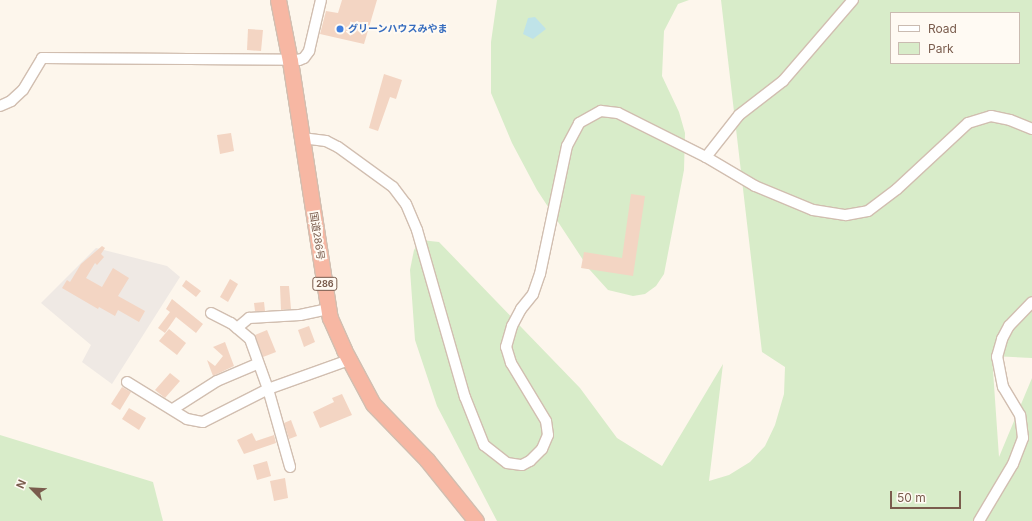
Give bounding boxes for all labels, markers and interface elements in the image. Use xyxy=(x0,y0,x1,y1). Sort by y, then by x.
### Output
legend xyxy=(890,12,1020,64)
text: Road xyxy=(928,21,957,36)
place label: グリーンハウスみやま xyxy=(348,23,448,35)
marker: グリーンハウスみやま xyxy=(335,24,345,34)
text: Park xyxy=(928,41,954,56)
street label: 国道286号 xyxy=(307,211,327,261)
road number: 286 xyxy=(312,277,338,291)
north arrow xyxy=(12,469,52,509)
text: N xyxy=(13,477,29,491)
scale bar xyxy=(892,483,963,509)
text: 50 m xyxy=(897,490,926,505)

